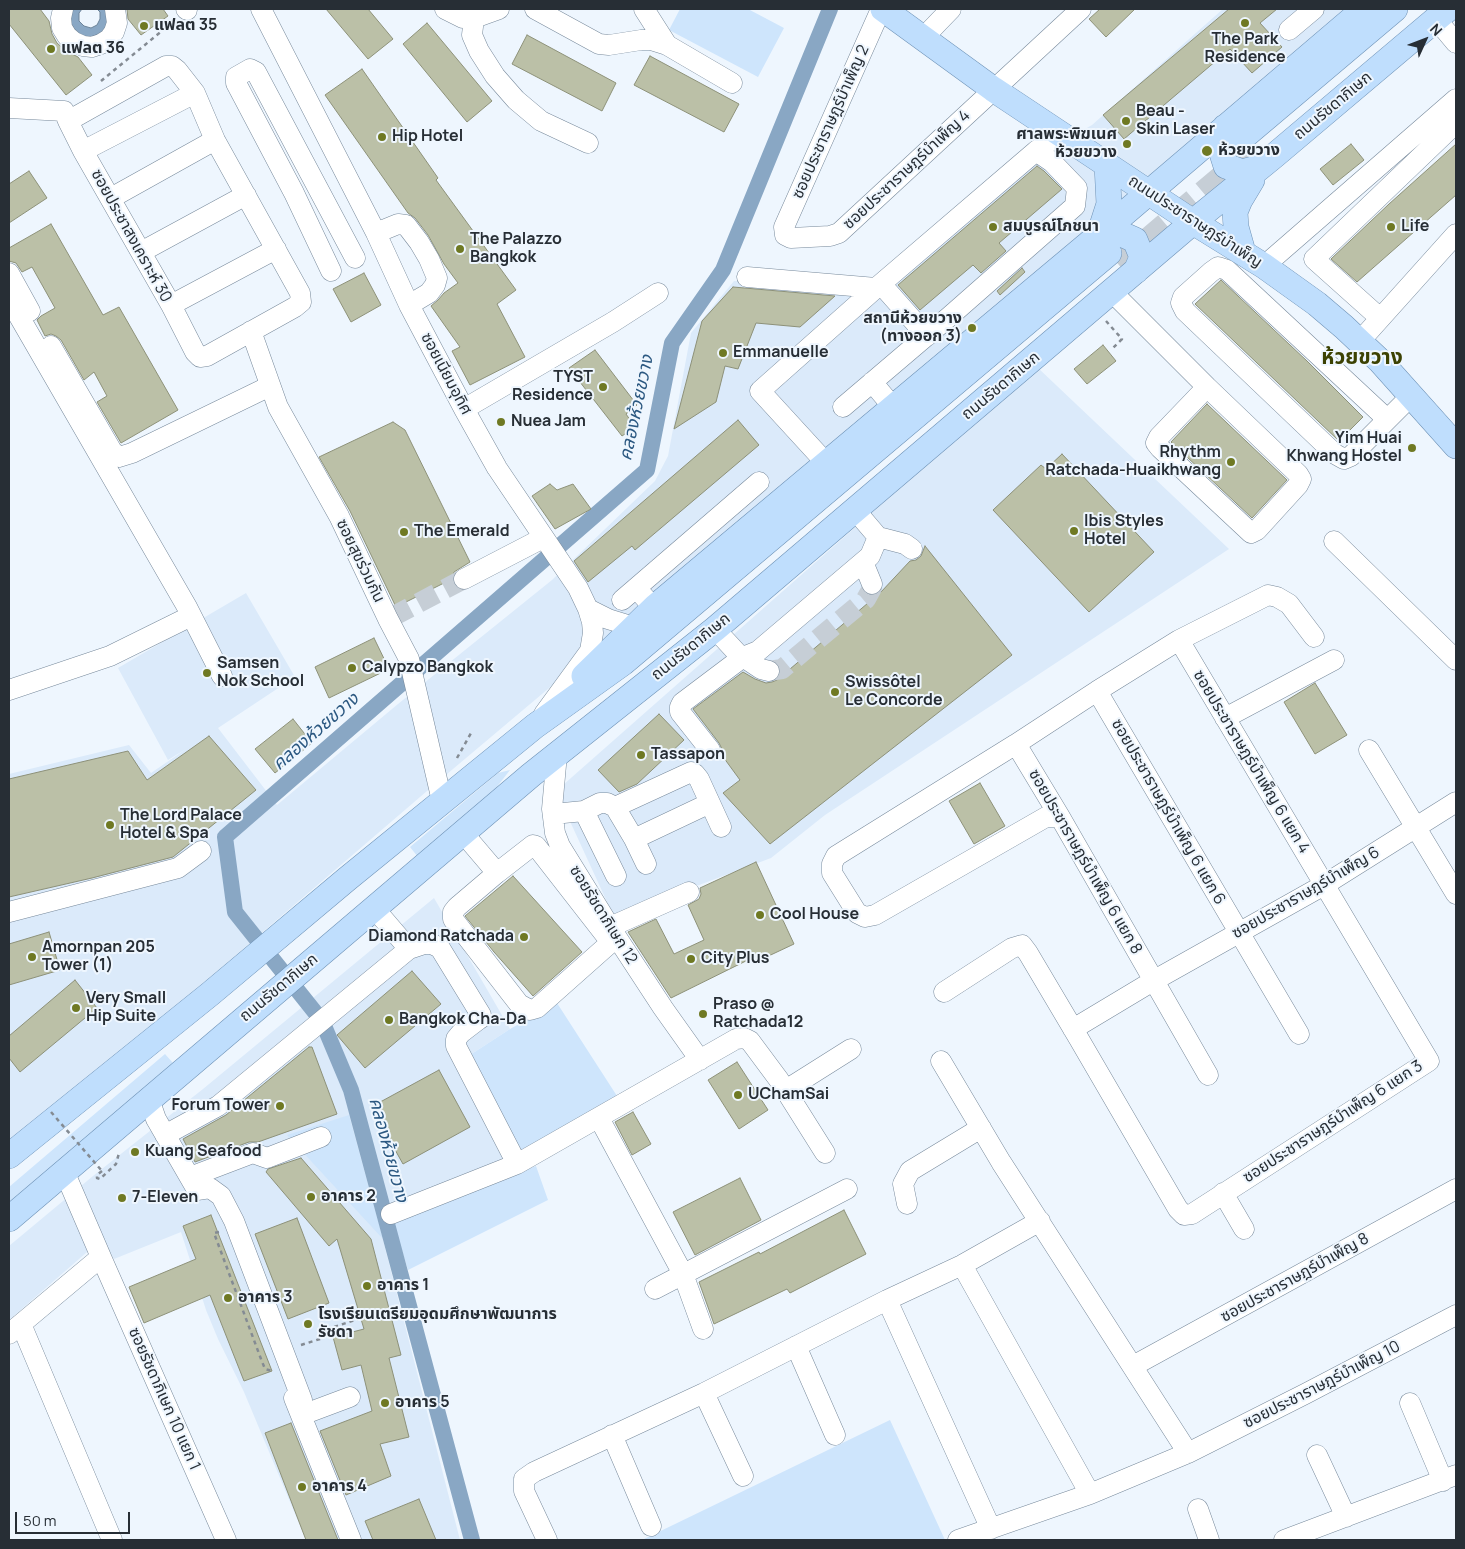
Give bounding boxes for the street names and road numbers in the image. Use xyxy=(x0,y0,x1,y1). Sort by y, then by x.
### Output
street label: ซอยประชาราษฎร์บำเพ็ญ 2 xyxy=(788,42,874,202)
street label: ถนนรัชดาภิเษก xyxy=(1290,68,1376,144)
street label: ซอยประชาราษฎร์บำเพ็ญ 4 xyxy=(840,106,974,234)
street label: ซอยประชาสงเคราะห์ 30 xyxy=(87,166,175,306)
street label: ถนนประชาราษฎร์บำเพ็ญ xyxy=(1124,172,1266,272)
street label: ซอยเนียมอุทิศ xyxy=(416,330,476,418)
street label: ถนนรัชดาภิเษก xyxy=(958,348,1044,424)
street label: ซอยสุขร่วมกัน xyxy=(332,516,388,606)
street label: ถนนรัชดาภิเษก xyxy=(648,609,734,685)
street label: ซอยประชาราษฎร์บำเพ็ญ 6 แยก 4 xyxy=(1189,667,1313,857)
street label: ซอยประชาราษฎร์บำเพ็ญ 6 แยก 6 xyxy=(1107,716,1229,908)
street label: ซอยประชาราษฎร์บำเพ็ญ 6 แยก 8 xyxy=(1024,766,1146,958)
street label: ซอยประชาราษฎร์บำเพ็ญ 6 xyxy=(1229,843,1383,943)
street label: ซอยรัชดาภิเษก 12 xyxy=(565,862,641,968)
street label: ถนนรัชดาภิเษก xyxy=(236,950,322,1026)
street label: ซอยประชาราษฎร์บำเพ็ญ 6 แยก 3 xyxy=(1240,1057,1426,1187)
street label: ซอยประชาราษฎร์บำเพ็ญ 8 xyxy=(1218,1229,1372,1327)
street label: ซอยรัชดาภิเษก 10 แยก 1 xyxy=(124,1325,204,1473)
street label: ซอยประชาราษฎร์บำเพ็ญ 10 xyxy=(1240,1337,1404,1433)

